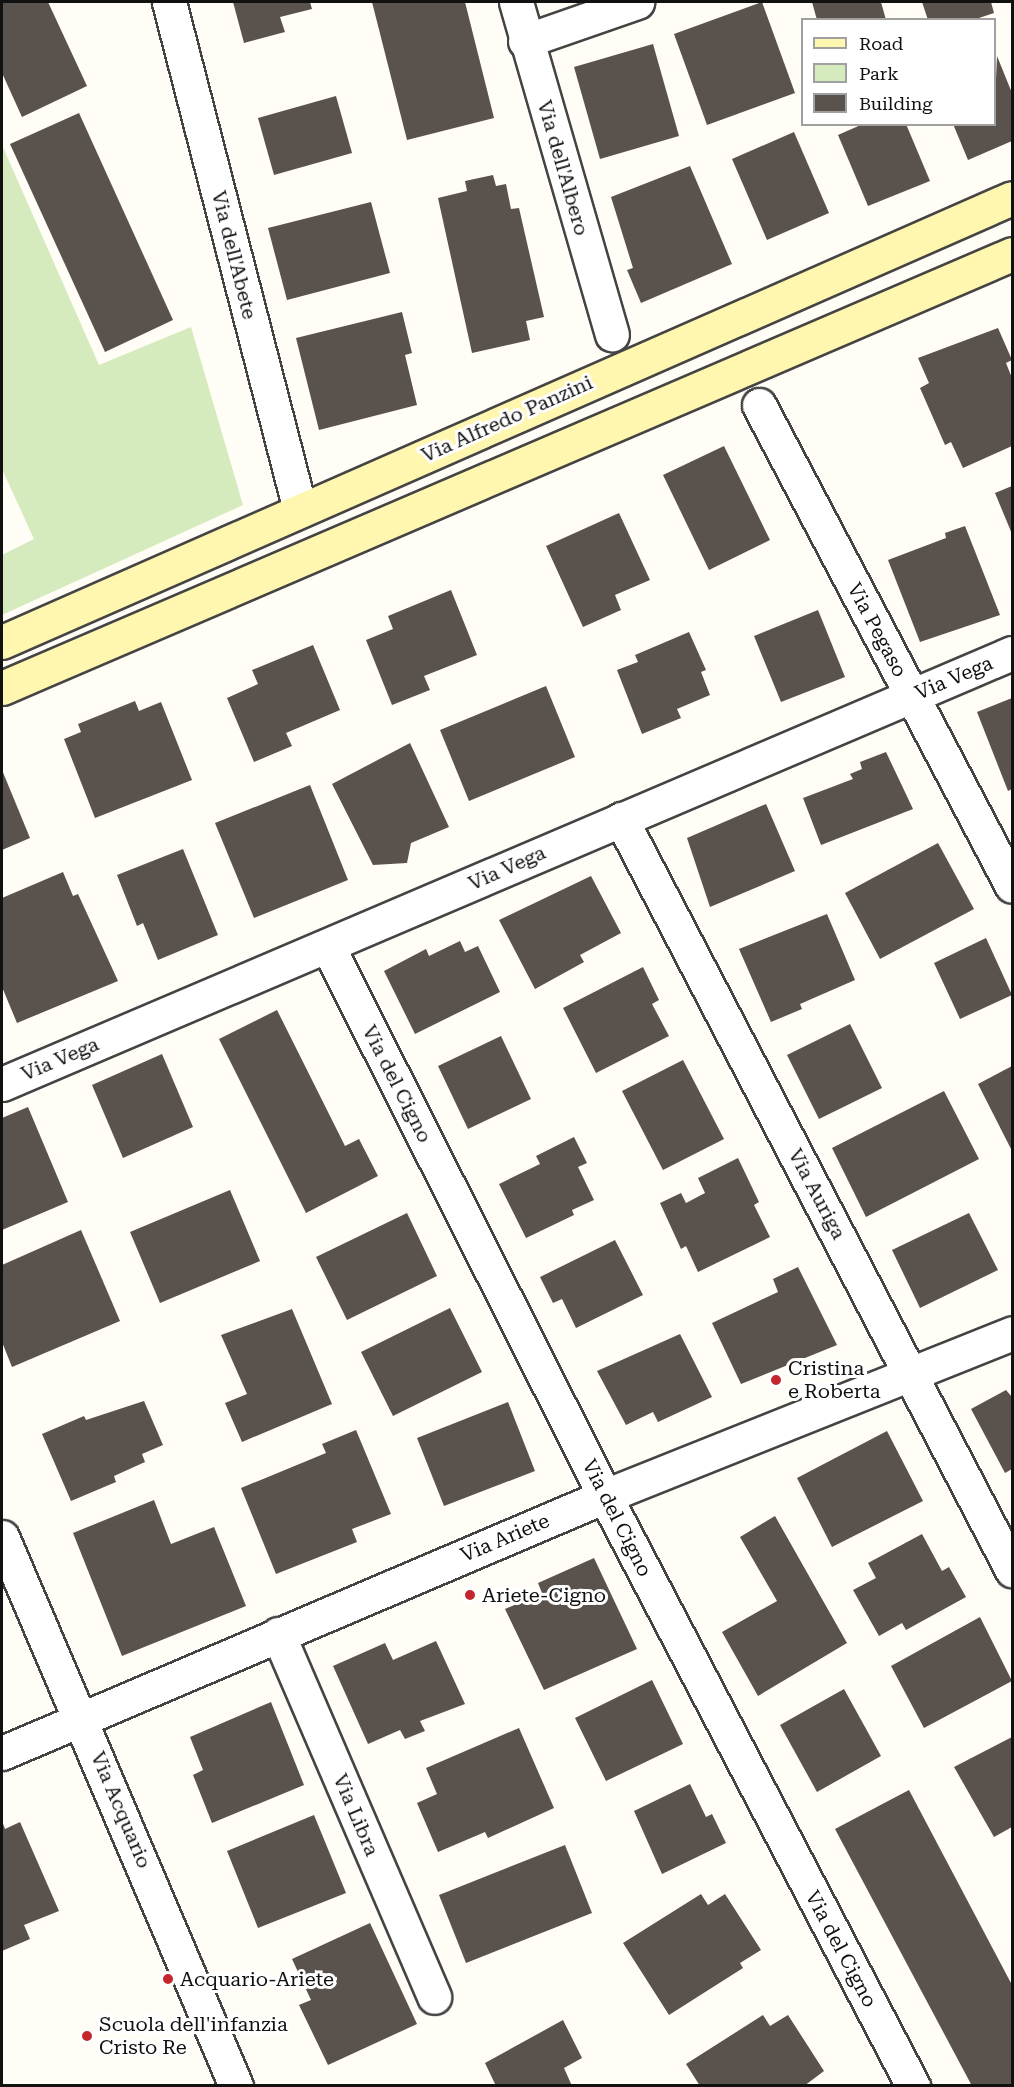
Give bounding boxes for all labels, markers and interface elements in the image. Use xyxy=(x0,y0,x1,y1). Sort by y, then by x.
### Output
legend xyxy=(801,18,996,126)
text: Road xyxy=(859,33,903,54)
text: Park xyxy=(859,63,899,84)
text: Building xyxy=(859,93,933,114)
street label: Via dell'Albero xyxy=(532,98,594,238)
street label: Via dell'Abete xyxy=(206,188,262,322)
street label: Via Alfredo Panzini xyxy=(418,370,596,468)
street label: Via Pegaso xyxy=(842,579,912,681)
street label: Via Vega xyxy=(912,651,996,705)
street label: Via Vega xyxy=(465,840,549,896)
street label: Via del Cigno xyxy=(357,1021,437,1147)
street label: Via Vega xyxy=(18,1032,102,1086)
street label: Via Auriga xyxy=(783,1145,851,1243)
place label: Cristina e Roberta xyxy=(788,1356,881,1403)
marker: Cristina e Roberta xyxy=(769,1373,783,1387)
street label: Via del Cigno xyxy=(577,1455,657,1581)
street label: Via Ariete xyxy=(457,1509,553,1567)
place label: Ariete-Cigno xyxy=(482,1583,606,1607)
marker: Ariete-Cigno xyxy=(463,1588,477,1602)
street label: Via Acquario xyxy=(86,1748,156,1872)
street label: Via Libra xyxy=(328,1770,384,1860)
street label: Via del Cigno xyxy=(800,1887,882,2011)
place label: Acquario-Ariete xyxy=(180,1967,334,1991)
marker: Acquario-Ariete xyxy=(161,1972,175,1986)
place label: Scuola dell'infanzia Cristo Re xyxy=(99,2012,288,2059)
marker: Scuola dell'infanzia Cristo Re xyxy=(80,2029,94,2043)

